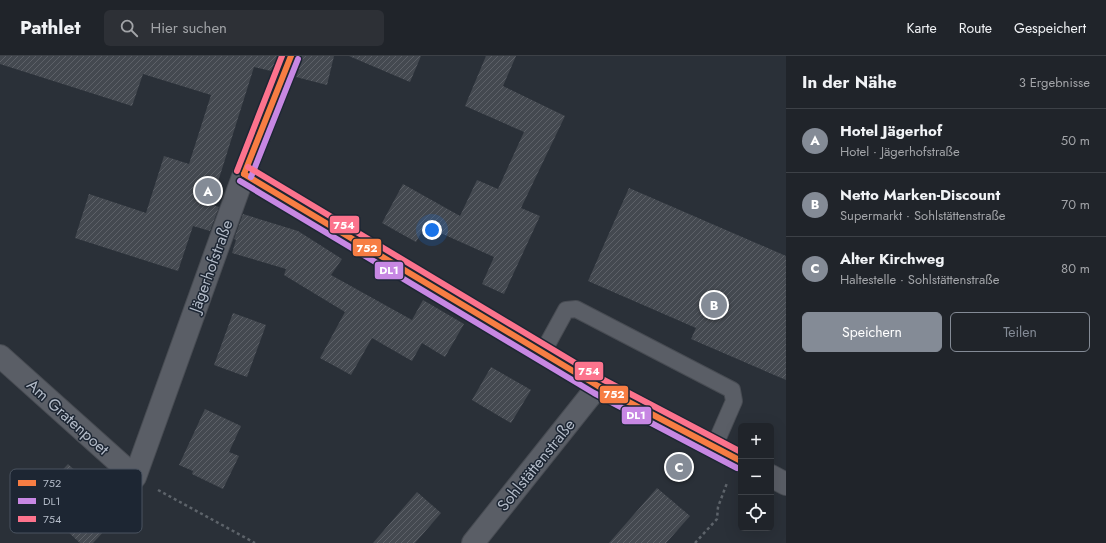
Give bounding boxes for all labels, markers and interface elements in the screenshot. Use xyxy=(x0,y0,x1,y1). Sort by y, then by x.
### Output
search box xyxy=(104,10,384,46)
text: Pathlet xyxy=(20,14,80,41)
icon: search xyxy=(118,17,140,39)
text: Hier suchen xyxy=(150,17,227,39)
text: Karte xyxy=(907,18,937,38)
text: Route xyxy=(959,18,992,38)
text: Gespeichert xyxy=(1014,18,1086,38)
text: In der Nähe xyxy=(802,70,897,94)
text: 3 Ergebnisse xyxy=(1019,73,1090,92)
text: Hotel Jägerhof xyxy=(840,120,942,142)
text: A xyxy=(810,131,820,150)
text: 50 m xyxy=(1061,131,1090,150)
text: Hotel · Jägerhofstraße xyxy=(840,142,960,161)
pin: A xyxy=(195,176,221,206)
text: Netto Marken-Discount xyxy=(840,184,1000,206)
text: B xyxy=(811,195,819,214)
text: 70 m xyxy=(1061,195,1090,214)
text: Supermarkt · Sohlstättenstraße xyxy=(840,206,1005,225)
line badge: 754 xyxy=(329,215,360,234)
street label: Jägerhofstraße xyxy=(183,217,238,317)
text: 754 xyxy=(333,217,355,233)
your location xyxy=(422,220,442,240)
line badge: 752 xyxy=(352,238,382,257)
text: 752 xyxy=(357,240,377,256)
text: Alter Kirchweg xyxy=(840,248,944,270)
text: C xyxy=(810,259,820,278)
text: 80 m xyxy=(1061,259,1090,278)
line badge: DL1 xyxy=(374,261,404,280)
text: DL1 xyxy=(379,262,399,278)
text: Haltestelle · Sohlstättenstraße xyxy=(840,270,999,289)
pin: B xyxy=(701,290,727,320)
button: Speichern xyxy=(802,312,942,352)
button: Teilen xyxy=(950,312,1090,352)
line badge: 754 xyxy=(574,361,604,381)
text: 754 xyxy=(578,363,600,379)
street label: Am Gratenpoet xyxy=(22,374,114,460)
line badge: 752 xyxy=(599,385,629,404)
text: 752 xyxy=(604,386,624,402)
line badge: DL1 xyxy=(621,406,652,425)
text: DL1 xyxy=(626,407,646,423)
street label: Sohlstättenstraße xyxy=(492,414,580,516)
map controls xyxy=(738,423,774,531)
button: + xyxy=(738,423,774,459)
pin: C xyxy=(666,452,692,482)
button: − xyxy=(738,459,774,495)
legend xyxy=(10,469,142,533)
text: 752 xyxy=(43,475,61,491)
text: DL1 xyxy=(43,493,60,509)
button: locate xyxy=(738,495,774,531)
text: 754 xyxy=(43,511,62,527)

